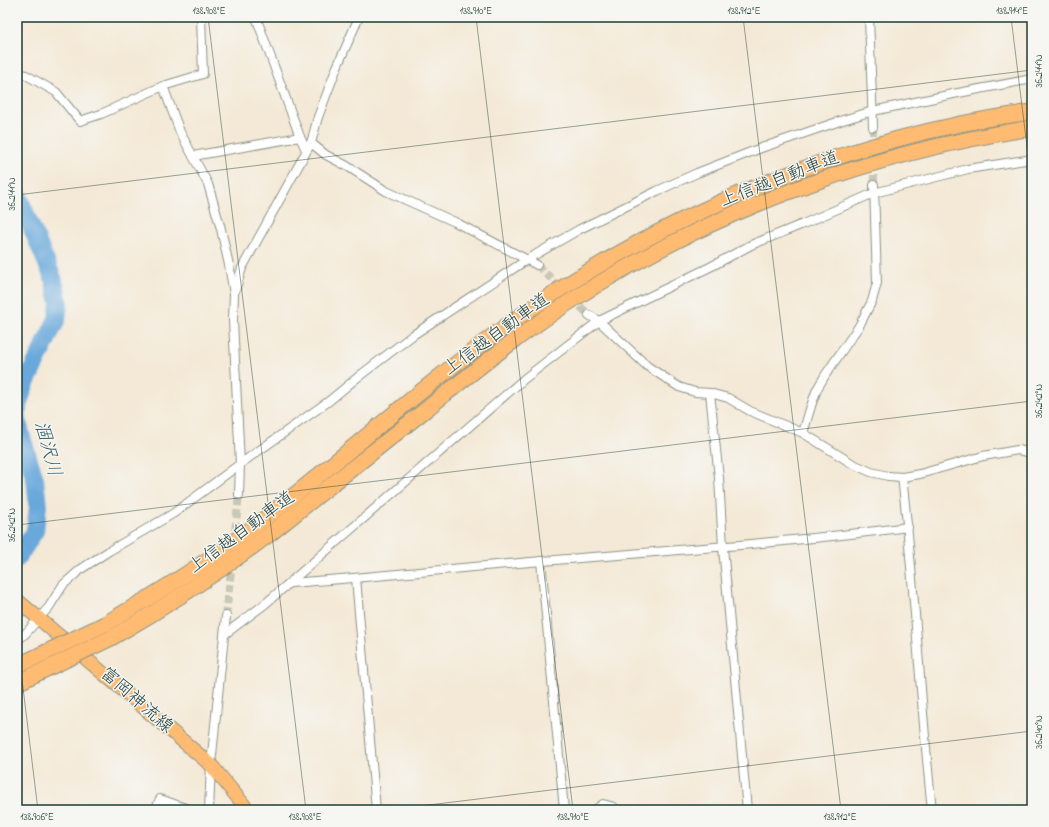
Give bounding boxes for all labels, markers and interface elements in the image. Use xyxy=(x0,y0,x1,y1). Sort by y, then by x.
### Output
text: 138.908°E xyxy=(193,4,225,19)
text: 138.910°E xyxy=(460,4,492,19)
text: 138.912°E xyxy=(728,4,761,19)
text: 138.914°E xyxy=(996,4,1028,19)
text: 36.244°N xyxy=(1032,54,1047,88)
street label: 上信越自動車道 xyxy=(717,145,843,215)
text: 36.244°N xyxy=(5,177,20,211)
street label: 上信越自動車道 xyxy=(438,287,556,383)
text: 36.242°N xyxy=(1032,384,1047,418)
water label: 涸沢川 xyxy=(27,418,67,480)
street label: 上信越自動車道 xyxy=(183,485,301,581)
text: 36.242°N xyxy=(5,508,20,542)
street label: 富岡神流線 xyxy=(94,662,178,740)
text: 36.240°N xyxy=(1032,715,1047,749)
text: 138.906°E xyxy=(20,810,54,825)
text: 138.908°E xyxy=(289,810,321,825)
text: 138.910°E xyxy=(557,810,589,825)
text: 138.912°E xyxy=(824,810,857,825)

